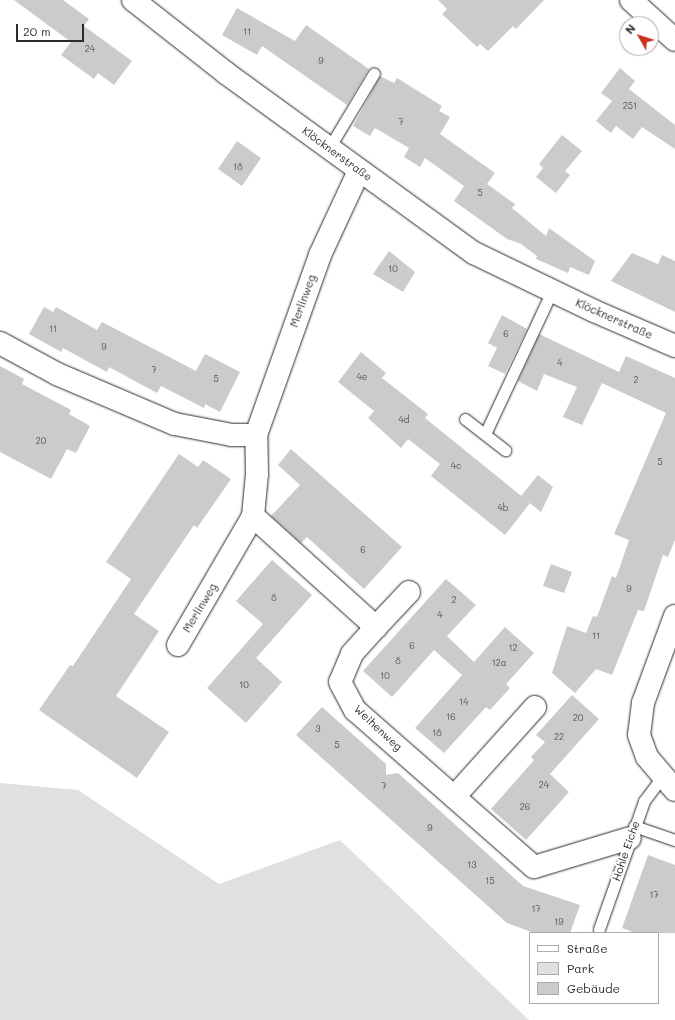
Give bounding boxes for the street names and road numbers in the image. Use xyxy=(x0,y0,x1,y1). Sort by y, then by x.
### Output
street label: Klöcknerstraße xyxy=(300,124,374,184)
street label: Merlinweg xyxy=(287,273,319,329)
street label: Klöcknerstraße xyxy=(573,296,655,342)
street label: Merlinweg xyxy=(180,581,220,635)
street label: Weihenweg xyxy=(351,702,405,754)
street label: Hohle Eiche xyxy=(610,819,642,883)

